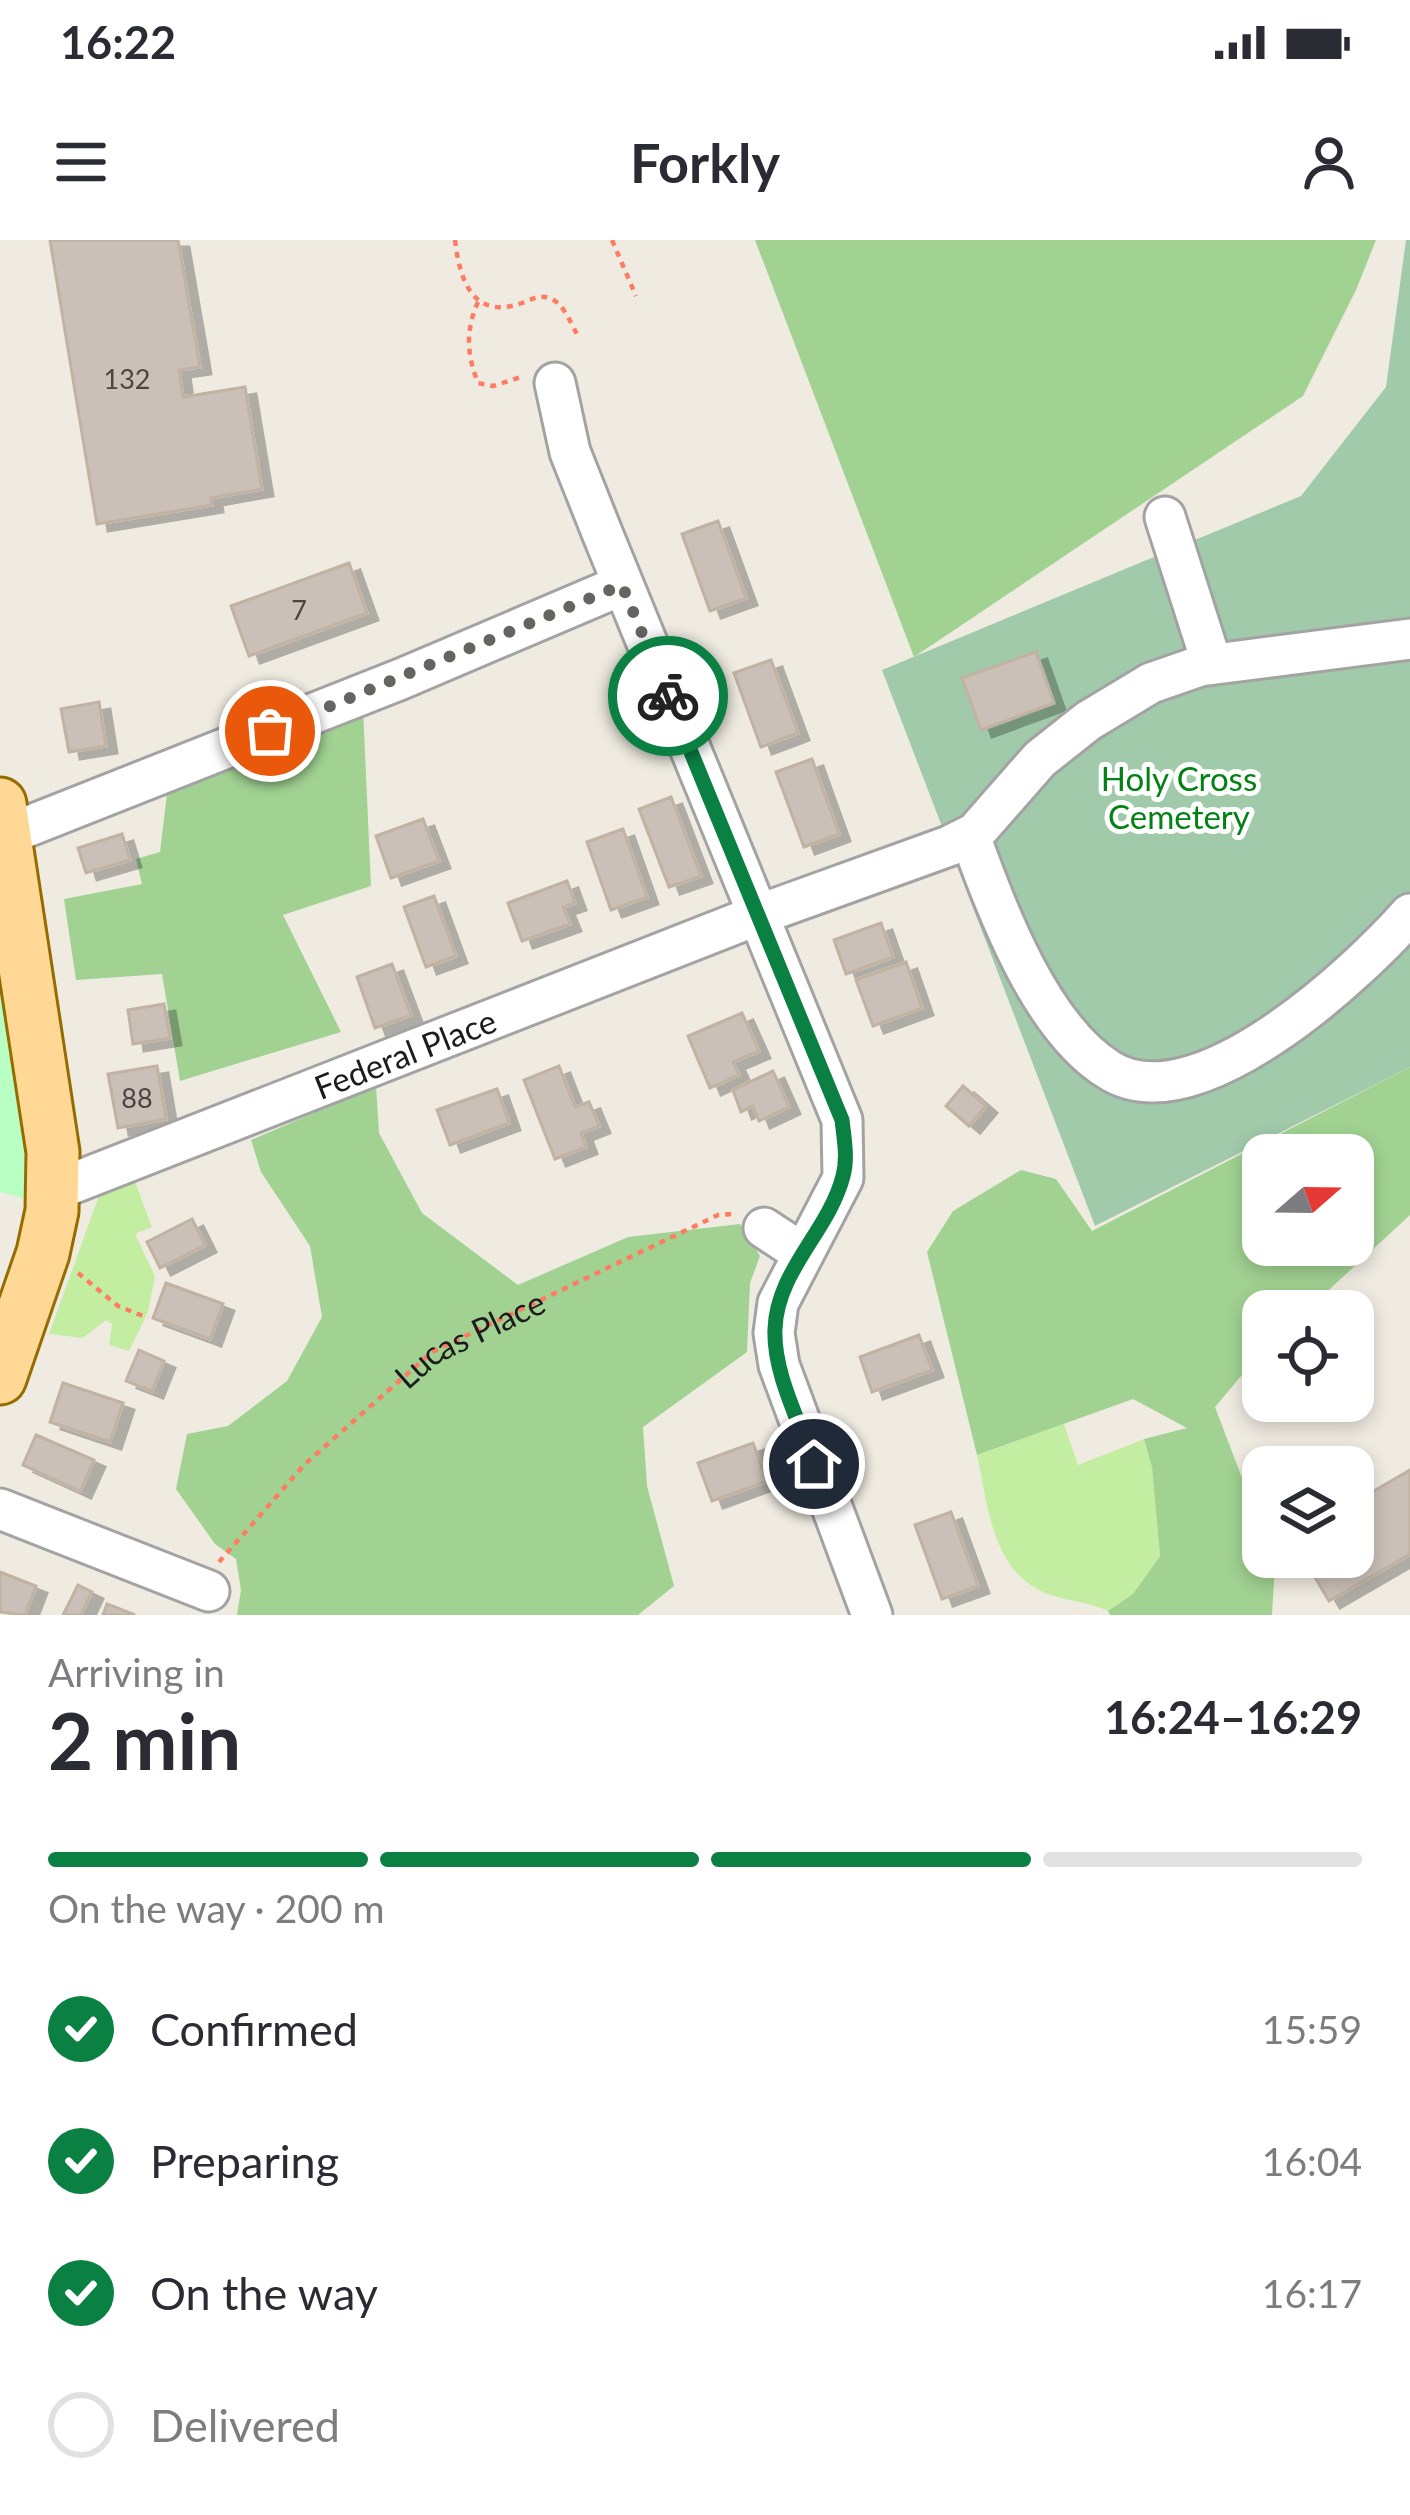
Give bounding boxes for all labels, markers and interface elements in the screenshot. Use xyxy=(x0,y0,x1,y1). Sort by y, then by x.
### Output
text: 16:22 xyxy=(60,15,176,69)
icon: menu xyxy=(48,129,114,195)
icon: person xyxy=(1296,129,1362,195)
text: Forkly xyxy=(630,130,780,195)
house number: 132 xyxy=(104,362,150,395)
house number: 7 xyxy=(291,593,307,626)
courier xyxy=(608,636,728,756)
icon: bike xyxy=(635,663,701,729)
pin xyxy=(219,680,321,782)
icon: bag xyxy=(237,698,303,764)
park label: Holy Cross Cemetery xyxy=(1101,758,1257,836)
street label: Federal Place xyxy=(308,1000,502,1107)
house number: 88 xyxy=(121,1081,153,1114)
north arrow xyxy=(1242,1134,1374,1266)
map controls xyxy=(1242,1134,1374,1578)
street label: Lucas Place xyxy=(386,1281,551,1396)
button: locate xyxy=(1242,1290,1374,1422)
pin xyxy=(763,1413,865,1515)
icon: home xyxy=(781,1431,847,1497)
button: layers xyxy=(1242,1446,1374,1578)
text: Arriving in xyxy=(48,1649,225,1695)
text: 16:24–16:29 xyxy=(1104,1690,1362,1744)
text: 2 min xyxy=(48,1693,241,1787)
text: On the way · 200 m xyxy=(48,1885,385,1931)
icon: check xyxy=(48,1996,114,2062)
text: Confirmed xyxy=(150,2002,358,2056)
text: 15:59 xyxy=(1262,2006,1362,2052)
icon: check xyxy=(48,2128,114,2194)
text: Preparing xyxy=(150,2134,339,2188)
text: 16:04 xyxy=(1262,2138,1362,2184)
icon: check xyxy=(48,2260,114,2326)
text: On the way xyxy=(150,2266,378,2320)
text: 16:17 xyxy=(1262,2270,1362,2316)
text: Delivered xyxy=(150,2398,340,2452)

